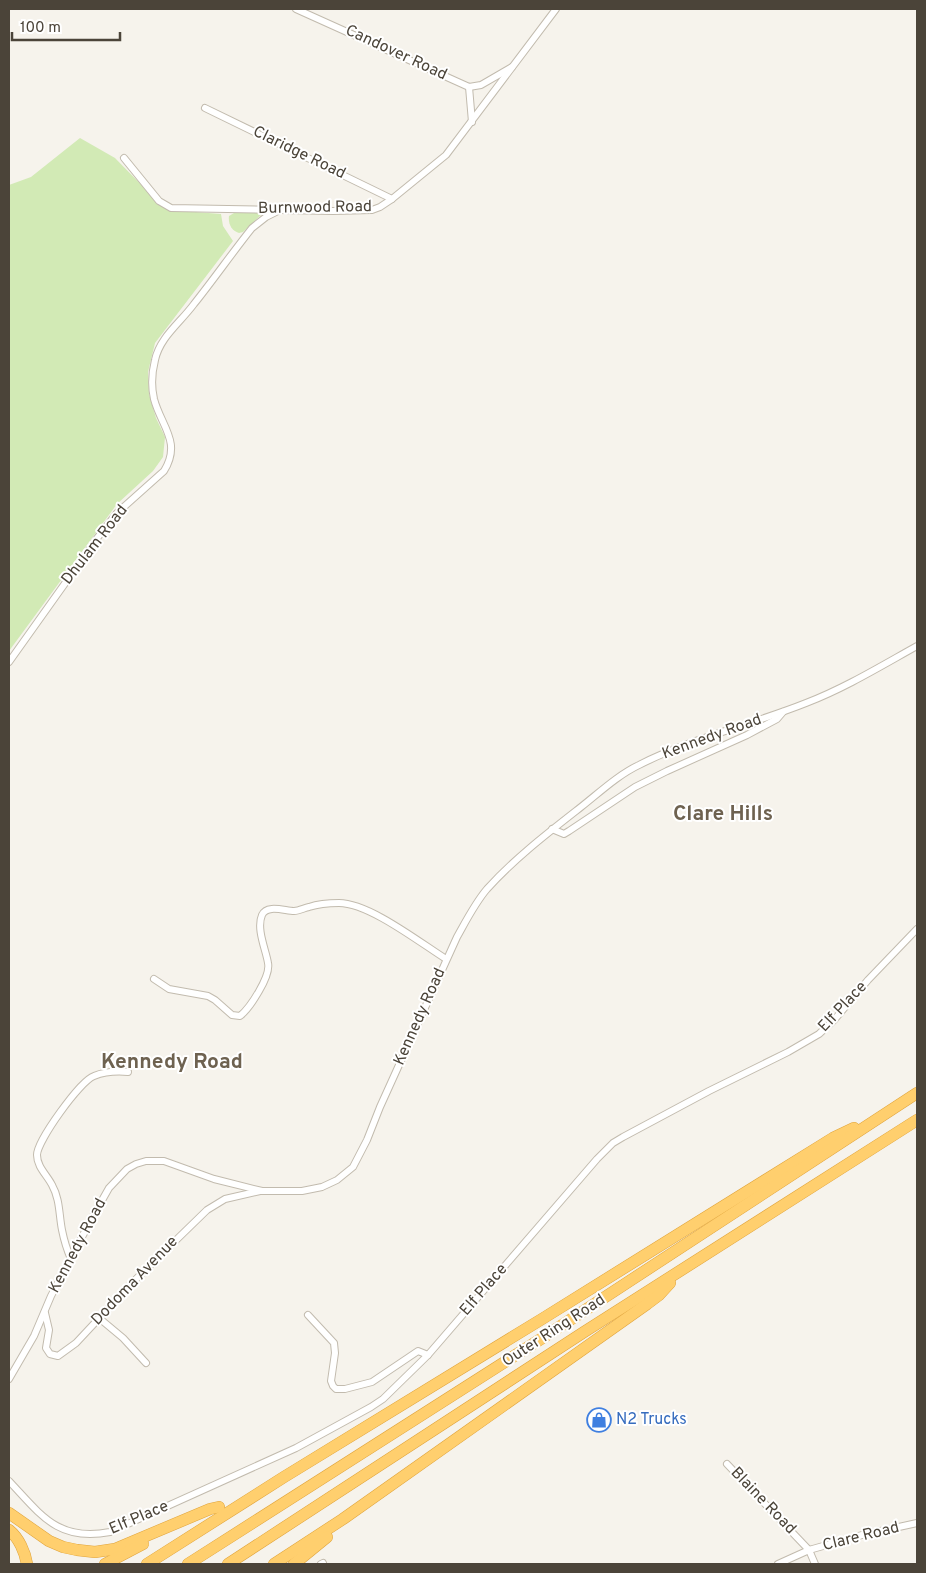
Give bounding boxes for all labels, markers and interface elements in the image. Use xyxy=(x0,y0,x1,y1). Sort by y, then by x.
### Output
scale bar xyxy=(12,10,120,42)
text: 100 m xyxy=(20,19,61,38)
street label: Candover Road xyxy=(342,21,450,85)
street label: Claridge Road xyxy=(249,122,349,184)
street label: Burnwood Road xyxy=(258,197,372,219)
street label: Dhulam Road xyxy=(58,501,132,589)
street label: Kennedy Road xyxy=(659,710,765,764)
district label: Clare Hills xyxy=(673,801,773,828)
street label: Kennedy Road xyxy=(390,965,450,1069)
street label: Elf Place xyxy=(814,977,872,1037)
district label: Kennedy Road xyxy=(101,1049,243,1076)
street label: Kennedy Road xyxy=(45,1195,111,1297)
street label: Dodoma Avenue xyxy=(87,1232,183,1330)
street label: Elf Place xyxy=(456,1260,512,1320)
street label: Outer Ring Road xyxy=(499,1290,609,1372)
shop icon: N2 Trucks xyxy=(586,1407,612,1433)
place label: N2 Trucks xyxy=(616,1410,687,1430)
street label: Blaine Road xyxy=(726,1463,800,1539)
street label: Elf Place xyxy=(106,1497,172,1539)
street label: Clare Road xyxy=(821,1518,901,1556)

